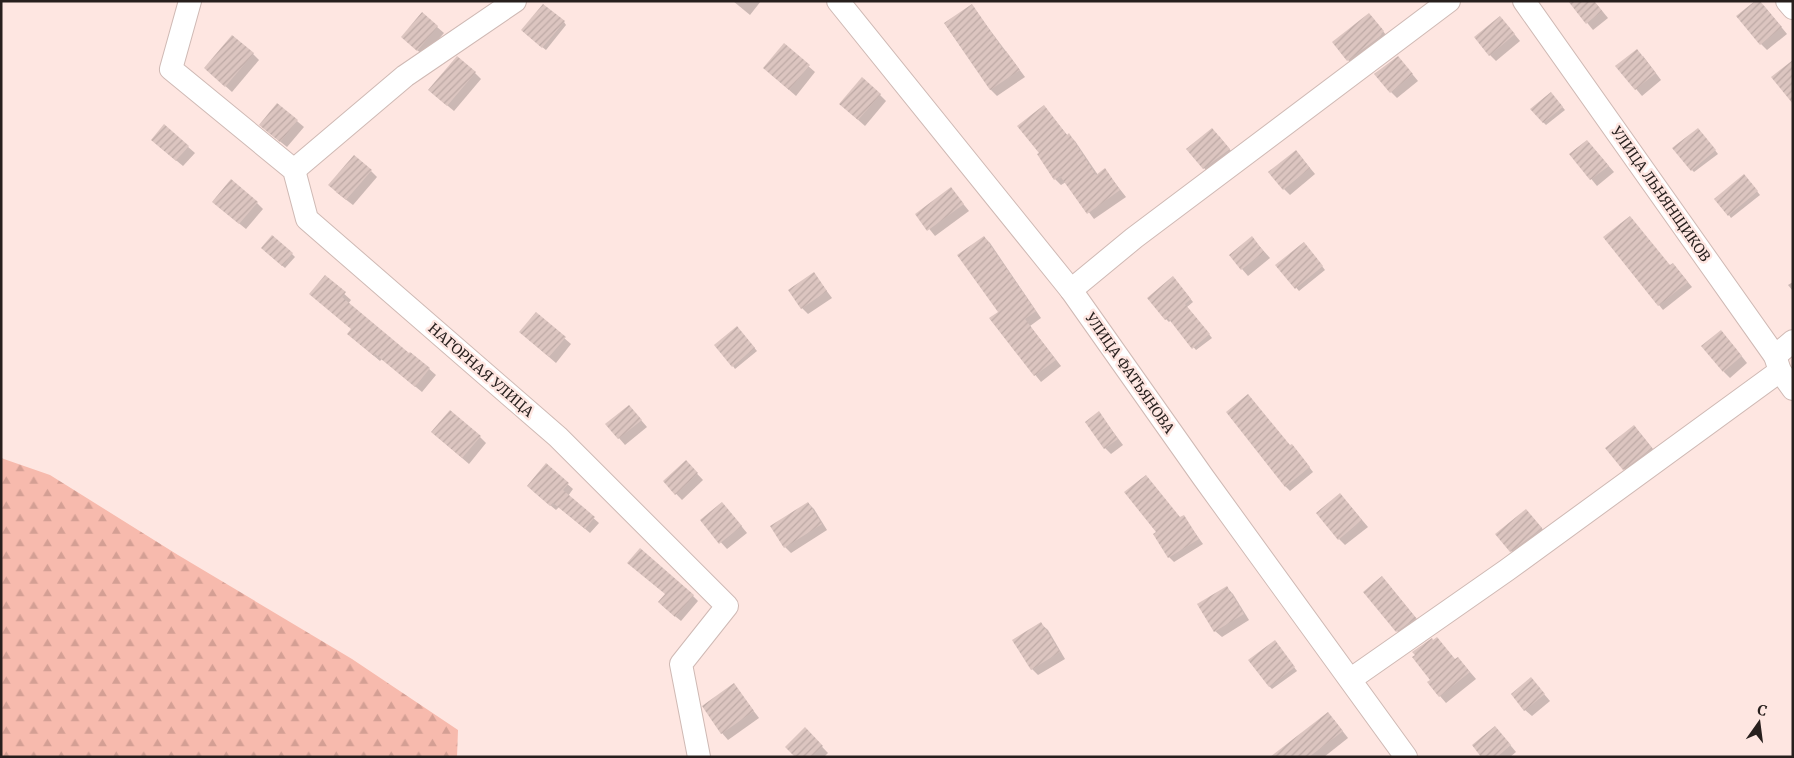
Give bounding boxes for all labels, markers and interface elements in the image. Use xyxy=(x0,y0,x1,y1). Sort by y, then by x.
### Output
street label: УЛИЦА ЛЬНЯНЩИКОВ xyxy=(1607,122,1714,265)
street label: УЛИЦА ФАТЬЯНОВА xyxy=(1081,308,1179,437)
street label: НАГОРНАЯ УЛИЦА xyxy=(425,319,538,421)
north arrow xyxy=(1734,698,1784,748)
text: С xyxy=(1755,701,1769,720)

